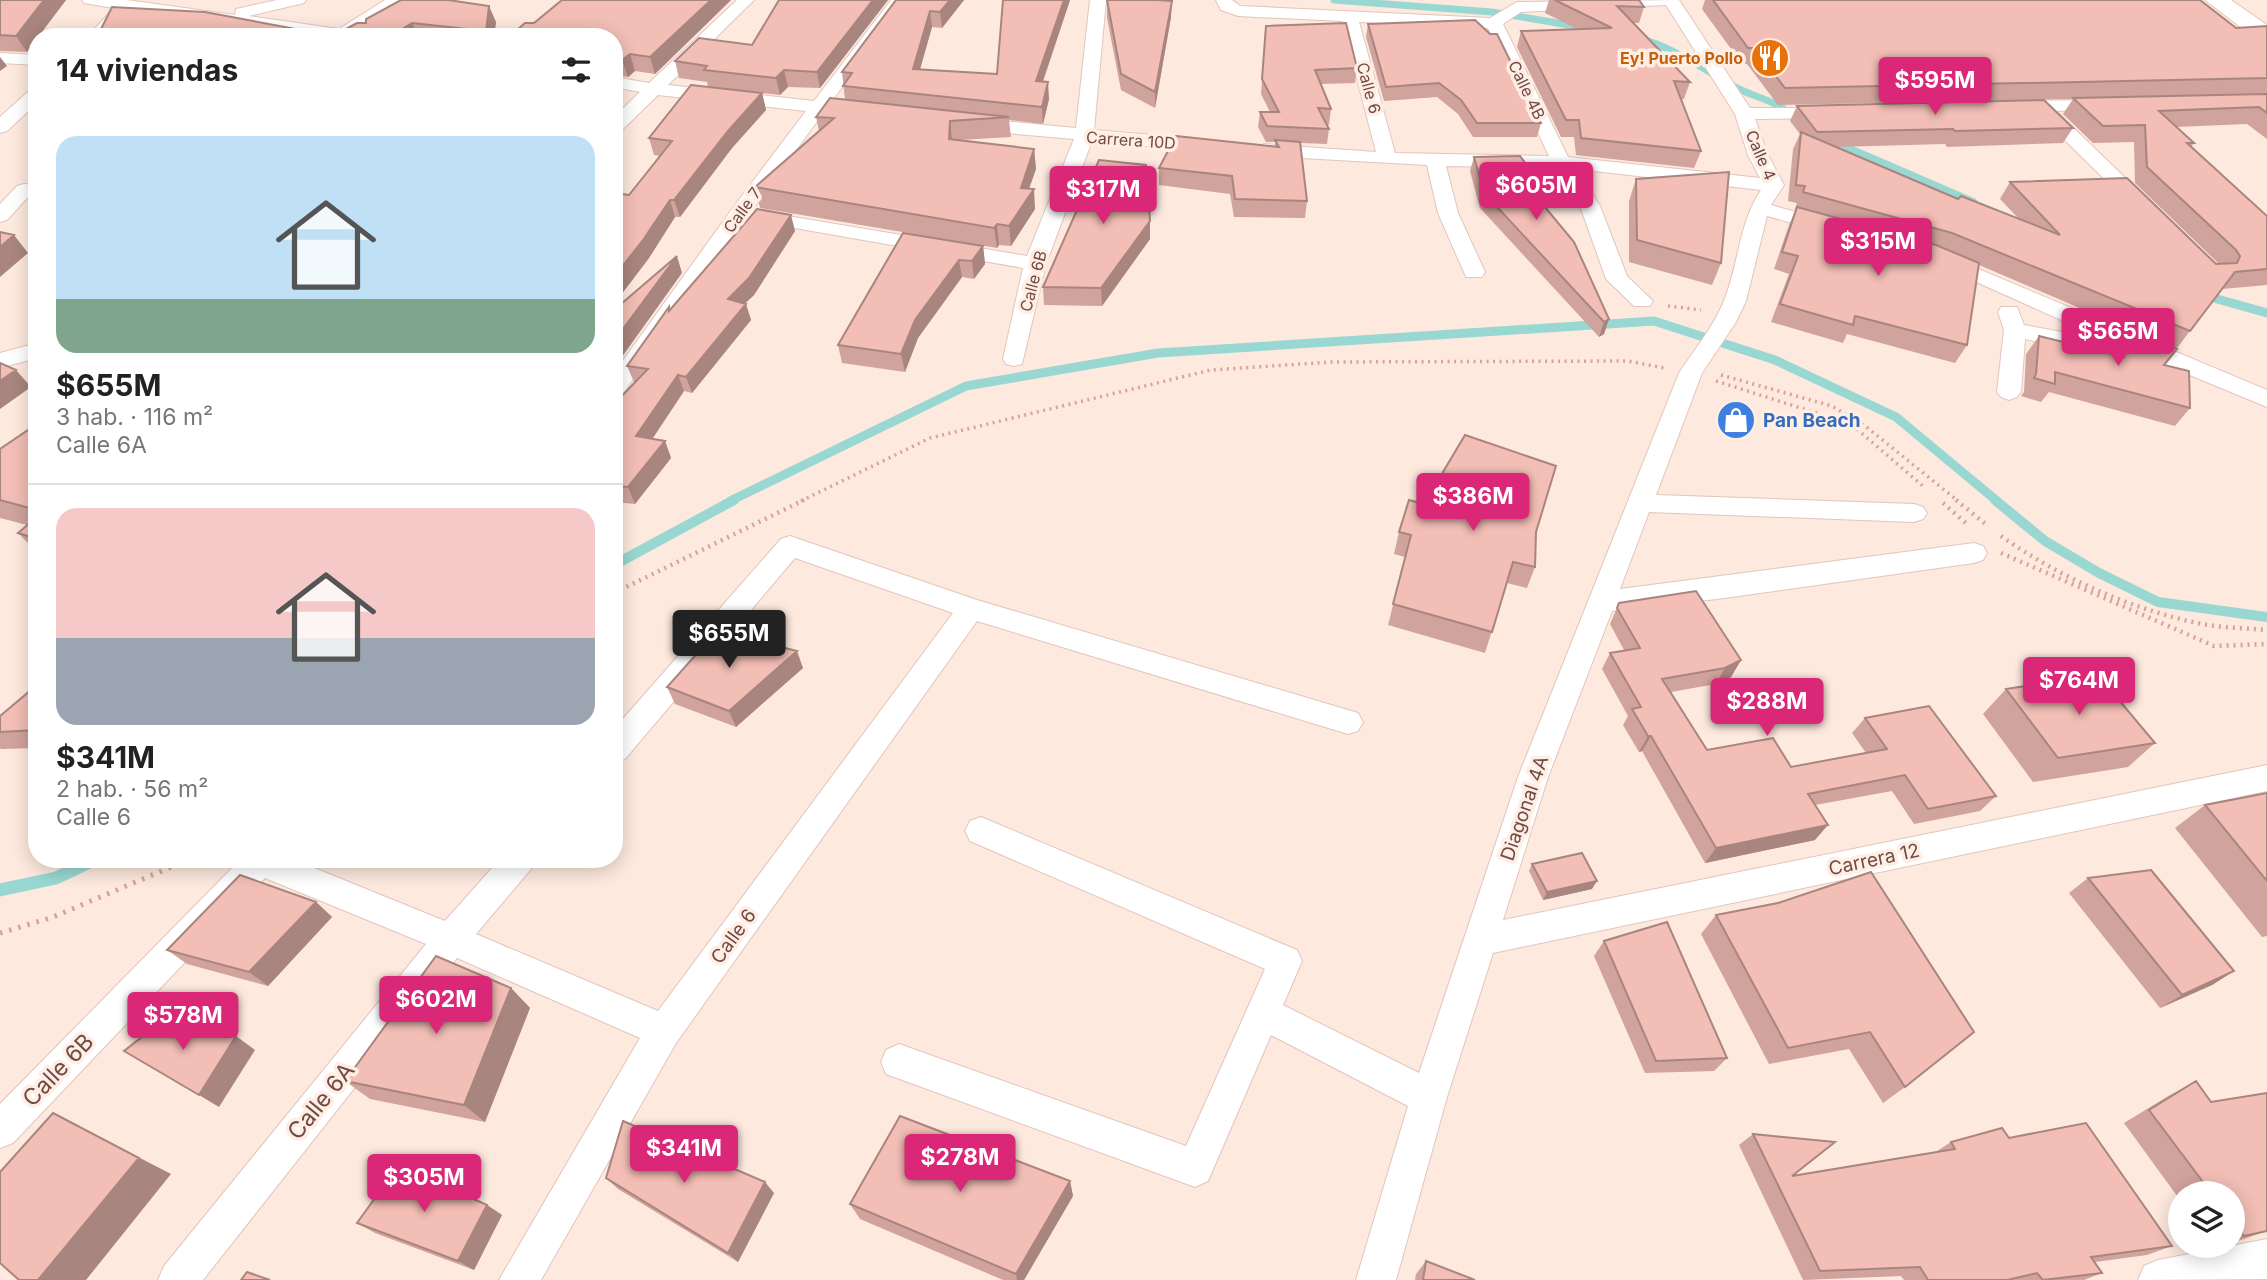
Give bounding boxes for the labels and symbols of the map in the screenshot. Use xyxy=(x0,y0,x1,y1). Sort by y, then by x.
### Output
restaurant icon: Ey! Puerto Pollo xyxy=(1749,37,1791,79)
place label: Ey! Puerto Pollo xyxy=(1620,48,1743,68)
street label: Calle 4B xyxy=(1504,57,1550,123)
pin: $595M xyxy=(1886,58,1984,117)
street label: Calle 6 xyxy=(1353,60,1385,116)
street label: Carrera 10D xyxy=(1086,127,1176,153)
street label: Calle 4 xyxy=(1742,127,1780,183)
pin: $605M xyxy=(1487,162,1585,222)
pin: $317M xyxy=(1054,166,1152,226)
street label: Calle 7 xyxy=(719,183,765,237)
pin: $315M xyxy=(1829,218,1927,278)
street label: Calle 6B xyxy=(1015,248,1051,314)
pin: $565M xyxy=(2069,308,2167,368)
shop icon: Pan Beach xyxy=(1715,399,1757,441)
place label: Pan Beach xyxy=(1763,409,1861,432)
pin: $386M xyxy=(1424,474,1522,533)
pin: $655M xyxy=(680,610,778,670)
pin: $764M xyxy=(2030,658,2128,717)
pin: $288M xyxy=(1718,678,1816,738)
street label: Diagonal 4A xyxy=(1496,753,1553,864)
street label: Carrera 12 xyxy=(1827,839,1922,880)
street label: Calle 6 xyxy=(706,904,761,968)
pin: $602M xyxy=(387,976,485,1036)
pin: $578M xyxy=(134,992,232,1052)
street label: Calle 6B xyxy=(17,1028,99,1112)
street label: Calle 6A xyxy=(282,1057,361,1145)
pin: $341M xyxy=(635,1126,733,1185)
pin: $278M xyxy=(911,1134,1009,1194)
pin: $305M xyxy=(375,1154,473,1214)

